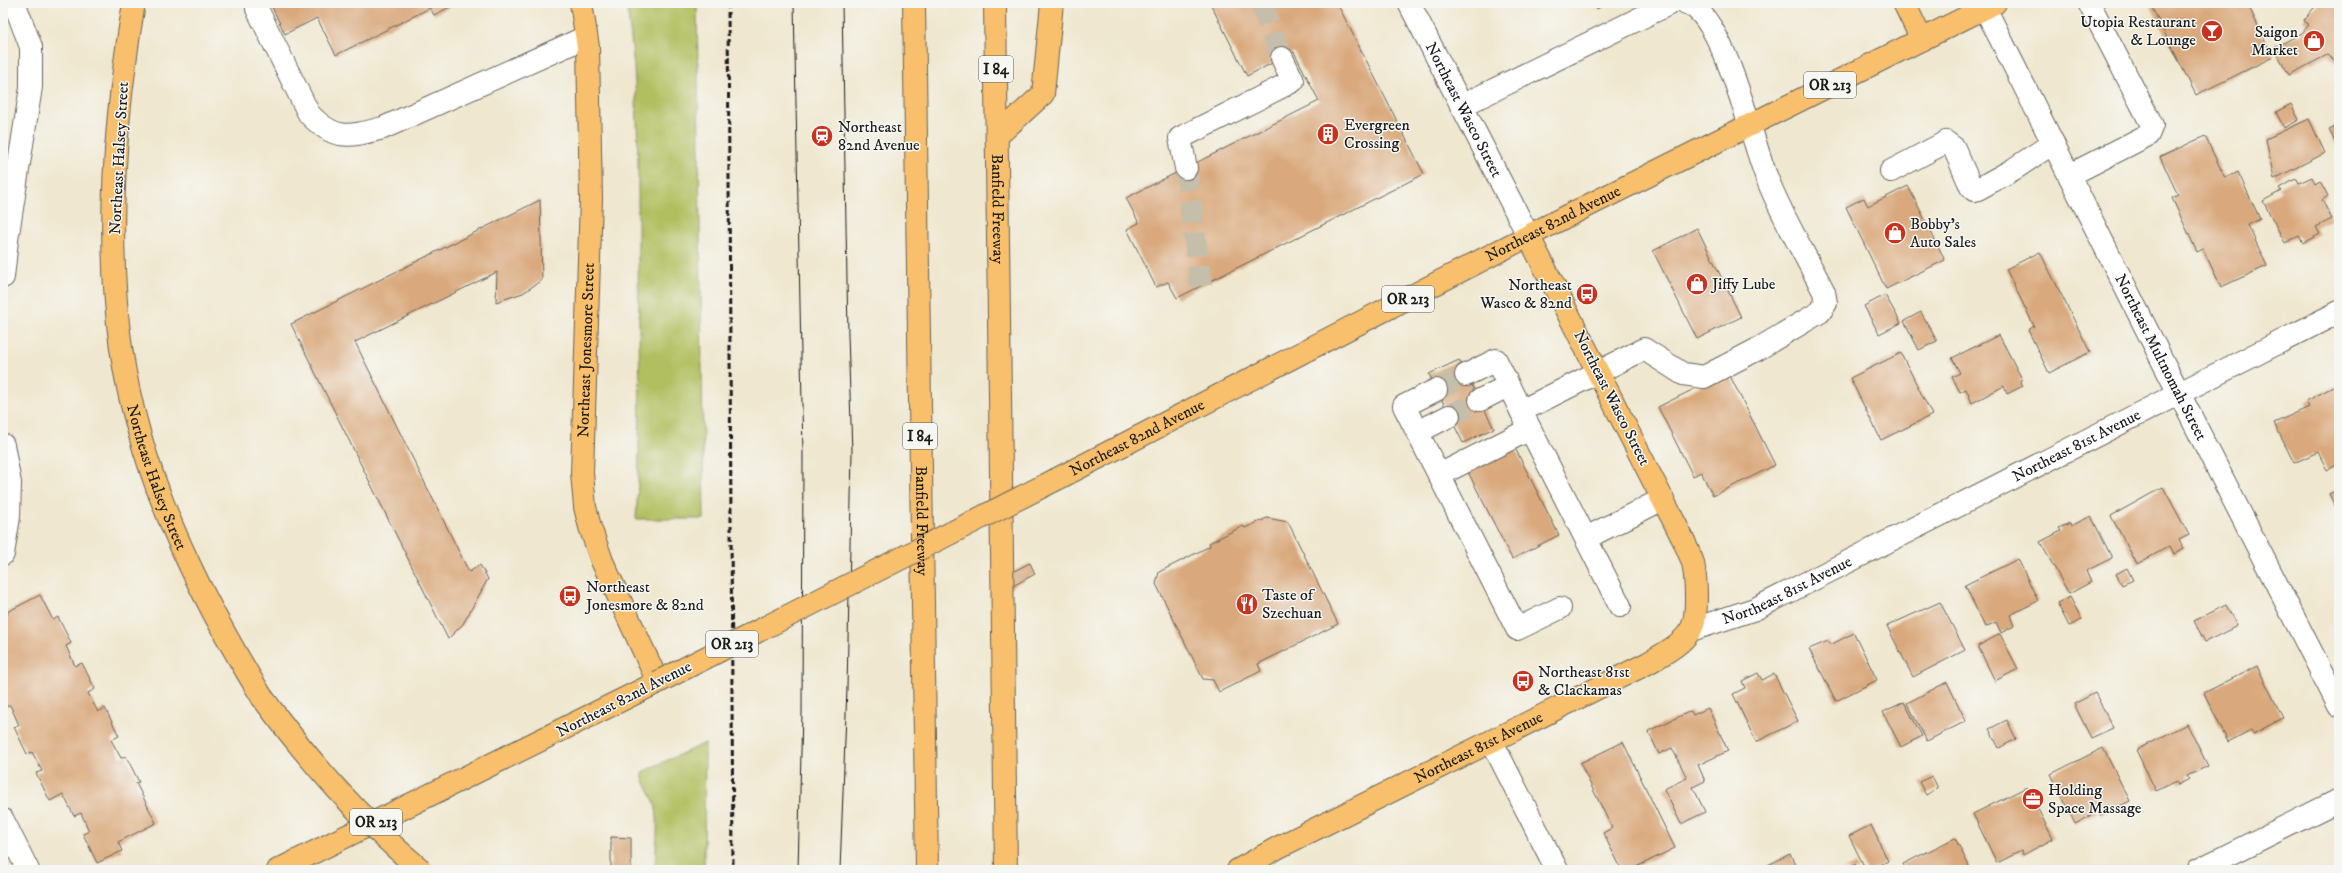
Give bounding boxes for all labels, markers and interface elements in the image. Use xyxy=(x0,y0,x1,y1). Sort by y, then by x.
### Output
place label: Utopia Restaurant & Lounge xyxy=(2080,12,2196,50)
bar icon: Utopia Restaurant & Lounge xyxy=(2199,18,2225,44)
place label: Saigon Market xyxy=(2251,22,2299,60)
shop icon: Saigon Market xyxy=(2301,28,2327,54)
street label: Northeast Wasco Street xyxy=(1421,39,1507,181)
road number: I 84 xyxy=(979,56,1013,82)
road number: OR 213 xyxy=(1804,72,1856,98)
street label: Northeast Halsey Street xyxy=(105,81,133,235)
place label: Evergreen Crossing xyxy=(1344,115,1411,153)
place label: Northeast 82nd Avenue xyxy=(838,117,920,155)
building icon: Evergreen Crossing xyxy=(1315,121,1341,147)
station icon: Northeast 82nd Avenue xyxy=(809,123,835,149)
street label: Banfield Freeway xyxy=(987,154,1008,264)
street label: Northeast 82nd Avenue xyxy=(1482,181,1624,266)
place label: Bobby's Auto Sales xyxy=(1910,214,1976,252)
shop icon: Bobby's Auto Sales xyxy=(1882,220,1908,246)
street label: Northeast Jonesmore Street xyxy=(573,262,599,438)
shop icon: Jiffy Lube xyxy=(1684,271,1710,297)
street label: Northeast Multnomah Street xyxy=(2110,271,2211,444)
place label: Jiffy Lube xyxy=(1710,274,1776,294)
place label: Northeast Wasco & 82nd xyxy=(1479,275,1572,313)
bus stop icon: Northeast Wasco & 82nd xyxy=(1574,281,1600,307)
road number: OR 213 xyxy=(1382,286,1434,312)
street label: Northeast Wasco Street xyxy=(1569,327,1655,469)
street label: Northeast 82nd Avenue xyxy=(1066,395,1208,481)
street label: Northeast Halsey Street xyxy=(122,402,191,553)
street label: Northeast 81st Avenue xyxy=(2009,404,2144,486)
road number: I 84 xyxy=(903,423,937,449)
street label: Banfield Freeway xyxy=(911,466,933,576)
street label: Northeast 81st Avenue xyxy=(1720,551,1855,629)
place label: Northeast Jonesmore & 82nd xyxy=(584,577,704,615)
bus stop icon: Northeast Jonesmore & 82nd xyxy=(557,583,583,609)
place label: Taste of Szechuan xyxy=(1262,585,1323,623)
restaurant icon: Taste of Szechuan xyxy=(1234,591,1260,617)
road number: OR 213 xyxy=(706,631,758,657)
street label: Northeast 82nd Avenue xyxy=(553,656,695,742)
place label: Northeast 81st & Clackamas xyxy=(1538,662,1630,700)
bus stop icon: Northeast 81st & Clackamas xyxy=(1510,668,1536,694)
street label: Northeast 81st Avenue xyxy=(1411,707,1547,788)
place label: Holding Space Massage xyxy=(2048,780,2142,818)
office icon: Holding Space Massage xyxy=(2020,786,2046,812)
road number: OR 213 xyxy=(350,809,402,835)

